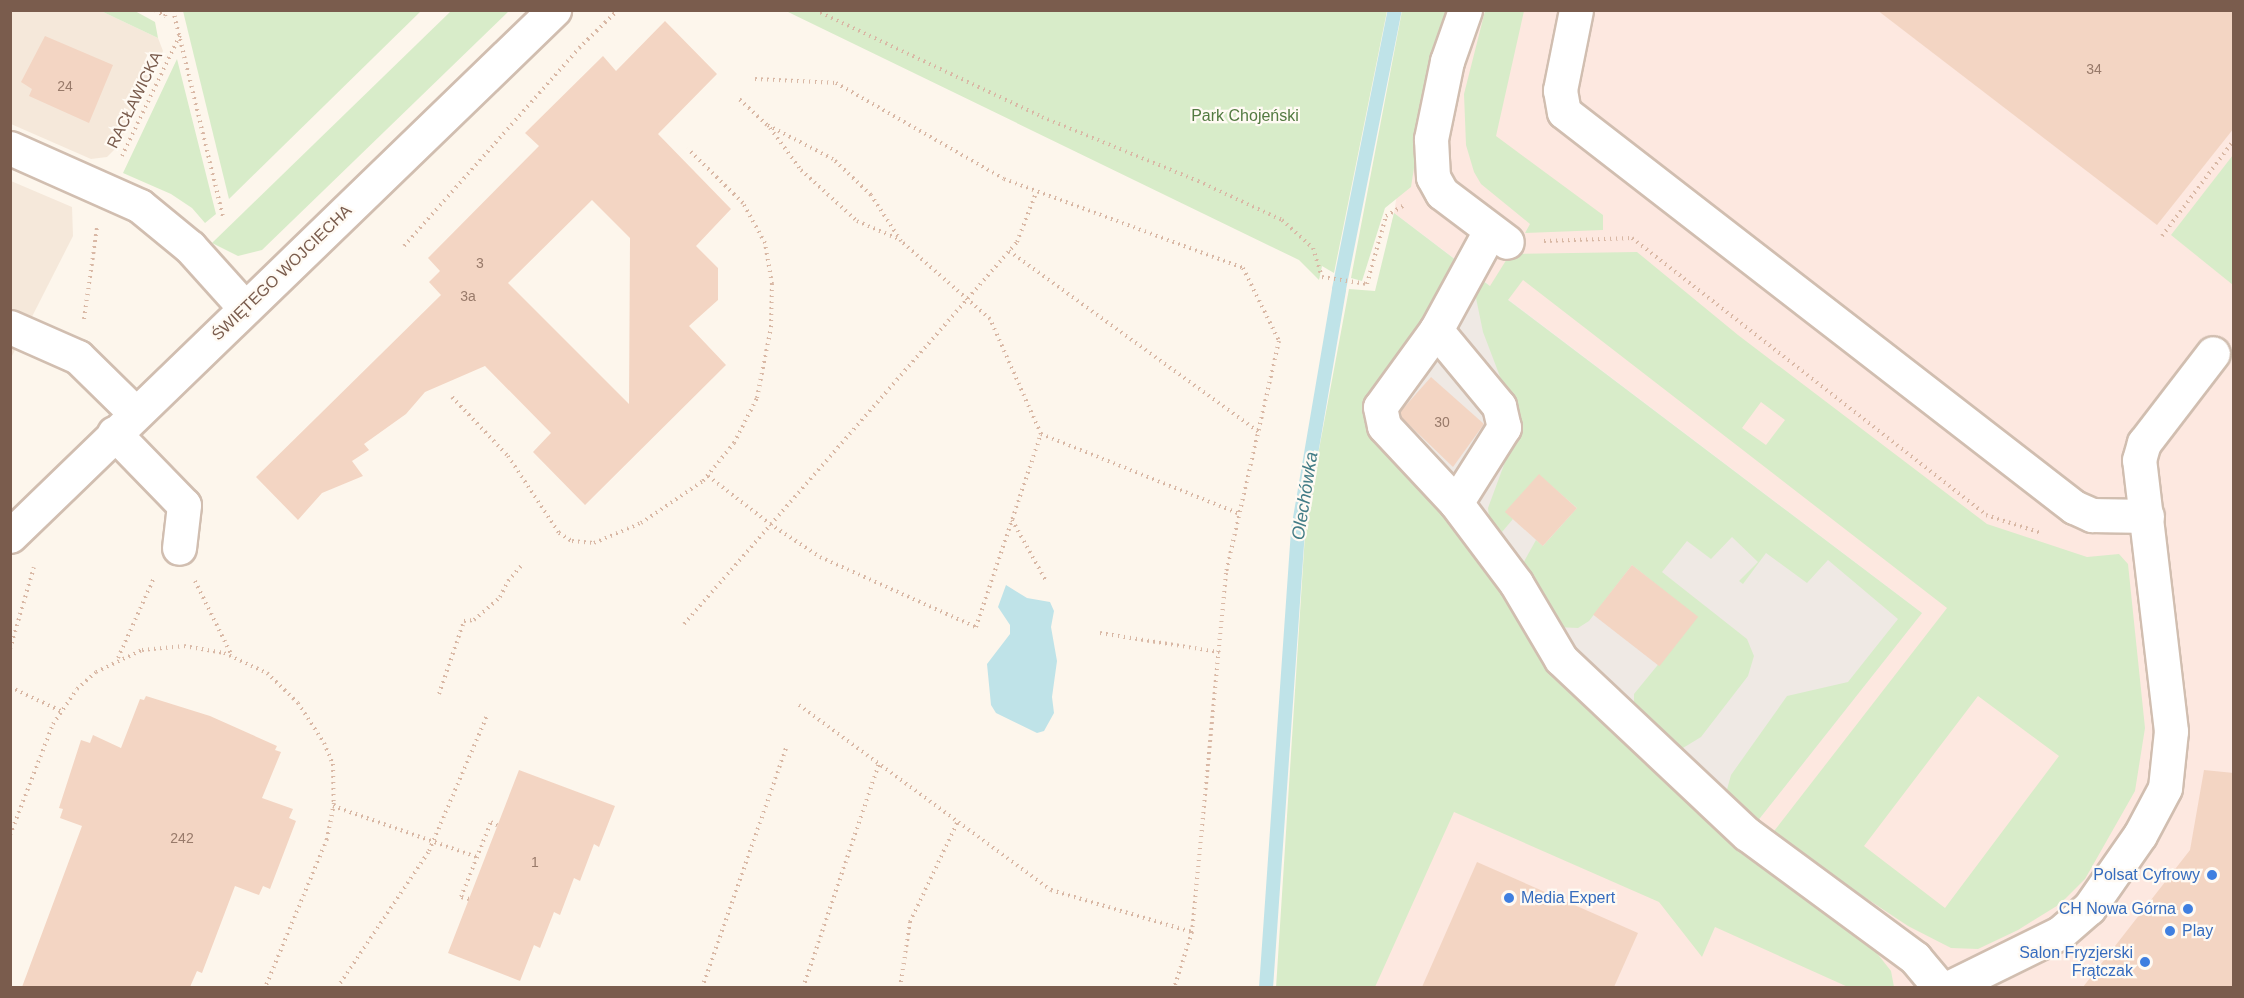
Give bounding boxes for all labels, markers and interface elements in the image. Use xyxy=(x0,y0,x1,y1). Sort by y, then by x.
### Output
street label: RACŁAWICKA xyxy=(103,49,167,151)
house number: 34 xyxy=(2086,61,2102,77)
house number: 24 xyxy=(57,78,73,94)
park label: Park Chojeński xyxy=(1191,106,1299,126)
street label: ŚWIĘTEGO WOJCIECHA xyxy=(208,201,356,345)
house number: 3 xyxy=(476,255,484,271)
house number: 3a xyxy=(460,288,476,304)
house number: 30 xyxy=(1434,414,1450,430)
water label: Olechówka xyxy=(1287,450,1323,542)
house number: 242 xyxy=(170,830,194,846)
house number: 1 xyxy=(531,854,539,870)
place label: Polsat Cyfrowy xyxy=(2093,865,2200,885)
marker: Polsat Cyfrowy xyxy=(2205,868,2219,882)
place label: Media Expert xyxy=(1521,888,1615,908)
marker: Media Expert xyxy=(1502,891,1516,905)
place label: CH Nowa Górna xyxy=(2059,899,2176,919)
marker: CH Nowa Górna xyxy=(2181,902,2195,916)
place label: Play xyxy=(2182,921,2213,941)
marker: Play xyxy=(2163,924,2177,938)
place label: Salon Fryzjerski Frątczak xyxy=(2019,943,2133,981)
marker: Salon Fryzjerski Frątczak xyxy=(2138,955,2152,969)

